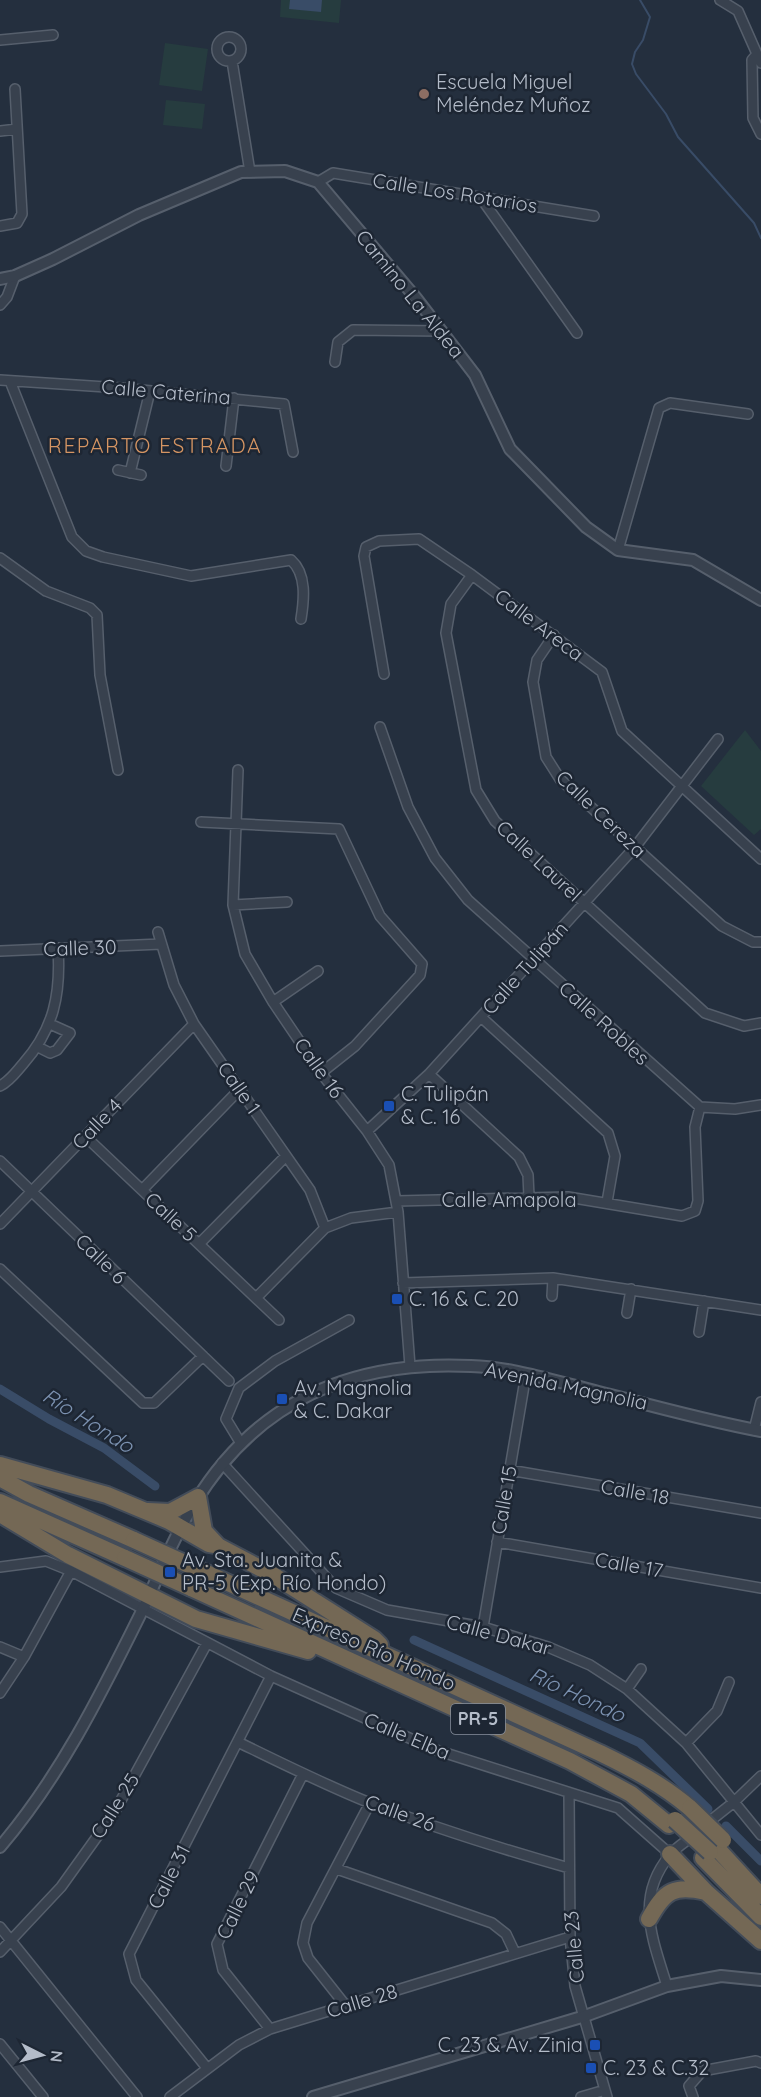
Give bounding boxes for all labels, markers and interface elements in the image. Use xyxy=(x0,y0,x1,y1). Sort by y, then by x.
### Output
place label: Escuela Miguel Meléndez Muñoz xyxy=(436,69,591,117)
marker: Escuela Miguel Meléndez Muñoz xyxy=(417,87,431,101)
street label: Calle Los Rotarios xyxy=(371,167,539,218)
street label: Camino La Aldea xyxy=(351,224,470,363)
street label: Calle Caterina xyxy=(100,373,232,410)
district label: REPARTO ESTRADA xyxy=(48,432,262,458)
street label: Calle Areca xyxy=(490,583,589,666)
street label: Calle Cereza xyxy=(551,765,652,863)
street label: Calle Laurel xyxy=(491,815,587,907)
street label: Calle Tulipán xyxy=(476,916,573,1019)
street label: Calle 30 xyxy=(43,934,117,961)
street label: Calle Robles xyxy=(554,975,655,1070)
street label: Calle 16 xyxy=(289,1032,350,1103)
street label: Calle 1 xyxy=(212,1057,266,1119)
place label: C. Tulipán & C. 16 xyxy=(401,1081,489,1129)
street label: Calle 4 xyxy=(66,1093,127,1154)
marker: C. Tulipán & C. 16 xyxy=(382,1099,396,1113)
street label: Calle 5 xyxy=(140,1186,202,1247)
street label: Calle Amapola xyxy=(441,1187,577,1212)
street label: Calle 6 xyxy=(70,1228,132,1289)
place label: C. 16 & C. 20 xyxy=(409,1286,519,1311)
marker: C. 16 & C. 20 xyxy=(390,1292,404,1306)
street label: Avenida Magnolia xyxy=(483,1356,650,1415)
place label: Av. Magnolia & C. Dakar xyxy=(294,1375,412,1423)
water label: Río Hondo xyxy=(38,1382,140,1459)
marker: Av. Magnolia & C. Dakar xyxy=(275,1392,289,1406)
street label: Calle 15 xyxy=(485,1464,522,1536)
street label: Calle 18 xyxy=(599,1473,671,1510)
street label: Calle 17 xyxy=(593,1546,665,1583)
place label: Av. Sta. Juanita & PR-5 (Exp. Río Hondo) xyxy=(182,1547,386,1595)
marker: Av. Sta. Juanita & PR-5 (Exp. Río Hondo) xyxy=(163,1565,177,1579)
street label: Expreso Río Hondo xyxy=(289,1601,460,1696)
street label: Calle Dakar xyxy=(444,1608,555,1661)
water label: Río Hondo xyxy=(526,1661,630,1728)
road number: PR-5 xyxy=(451,1704,505,1734)
street label: Calle Elba xyxy=(360,1706,454,1765)
street label: Calle 25 xyxy=(85,1768,144,1843)
street label: Calle 26 xyxy=(362,1788,439,1837)
street label: Calle 31 xyxy=(142,1840,195,1913)
street label: Calle 29 xyxy=(210,1866,265,1943)
street label: Calle 23 xyxy=(558,1910,589,1984)
street label: Calle 28 xyxy=(323,1978,400,2023)
north arrow xyxy=(12,2025,72,2085)
place label: C. 23 & Av. Zinia xyxy=(438,2032,583,2057)
marker: C. 23 & Av. Zinia xyxy=(588,2038,602,2052)
text: N xyxy=(46,2050,67,2063)
place label: C. 23 & C.32 xyxy=(603,2055,709,2080)
marker: C. 23 & C.32 xyxy=(584,2061,598,2075)

